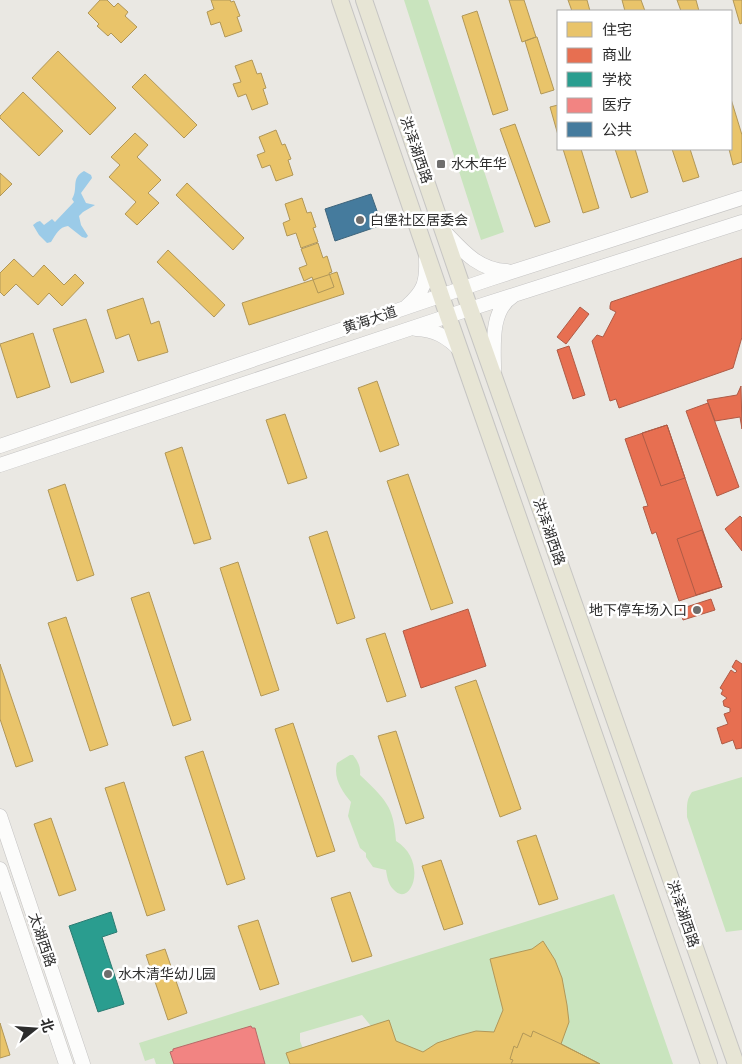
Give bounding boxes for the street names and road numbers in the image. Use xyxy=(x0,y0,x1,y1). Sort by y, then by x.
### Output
street label: 洪泽湖西路 xyxy=(397,114,435,186)
street label: 黄海大道 xyxy=(341,303,399,337)
street label: 洪泽湖西路 xyxy=(530,496,568,568)
street label: 洪泽湖西路 xyxy=(664,878,702,950)
street label: 太湖西路 xyxy=(25,911,59,969)

